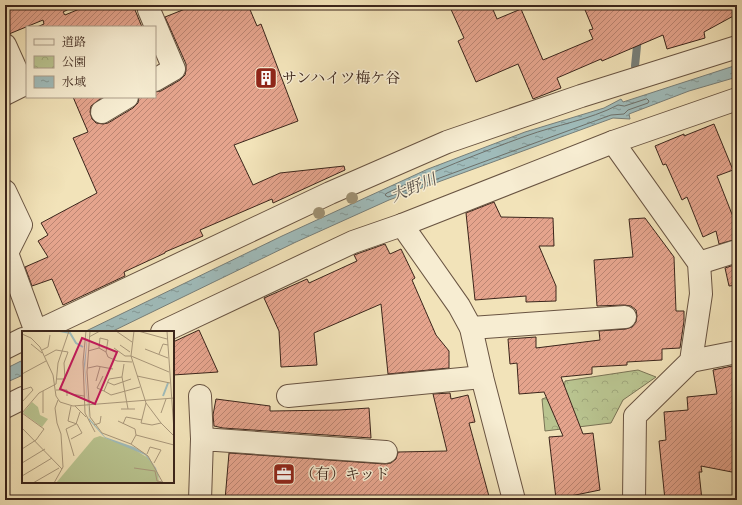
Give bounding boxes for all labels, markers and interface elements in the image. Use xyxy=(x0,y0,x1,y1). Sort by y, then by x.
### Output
legend xyxy=(26,26,156,98)
text: 道路 xyxy=(62,35,86,49)
text: 公園 xyxy=(62,56,86,69)
building icon: サンハイツ梅ケ谷 xyxy=(253,65,279,91)
place label: サンハイツ梅ケ谷 xyxy=(282,70,400,87)
text: 水域 xyxy=(62,75,86,89)
water label: 大野川 xyxy=(388,169,441,206)
inset map xyxy=(22,331,174,483)
office icon: （有）キッド xyxy=(271,461,297,487)
place label: （有）キッド xyxy=(300,466,390,483)

